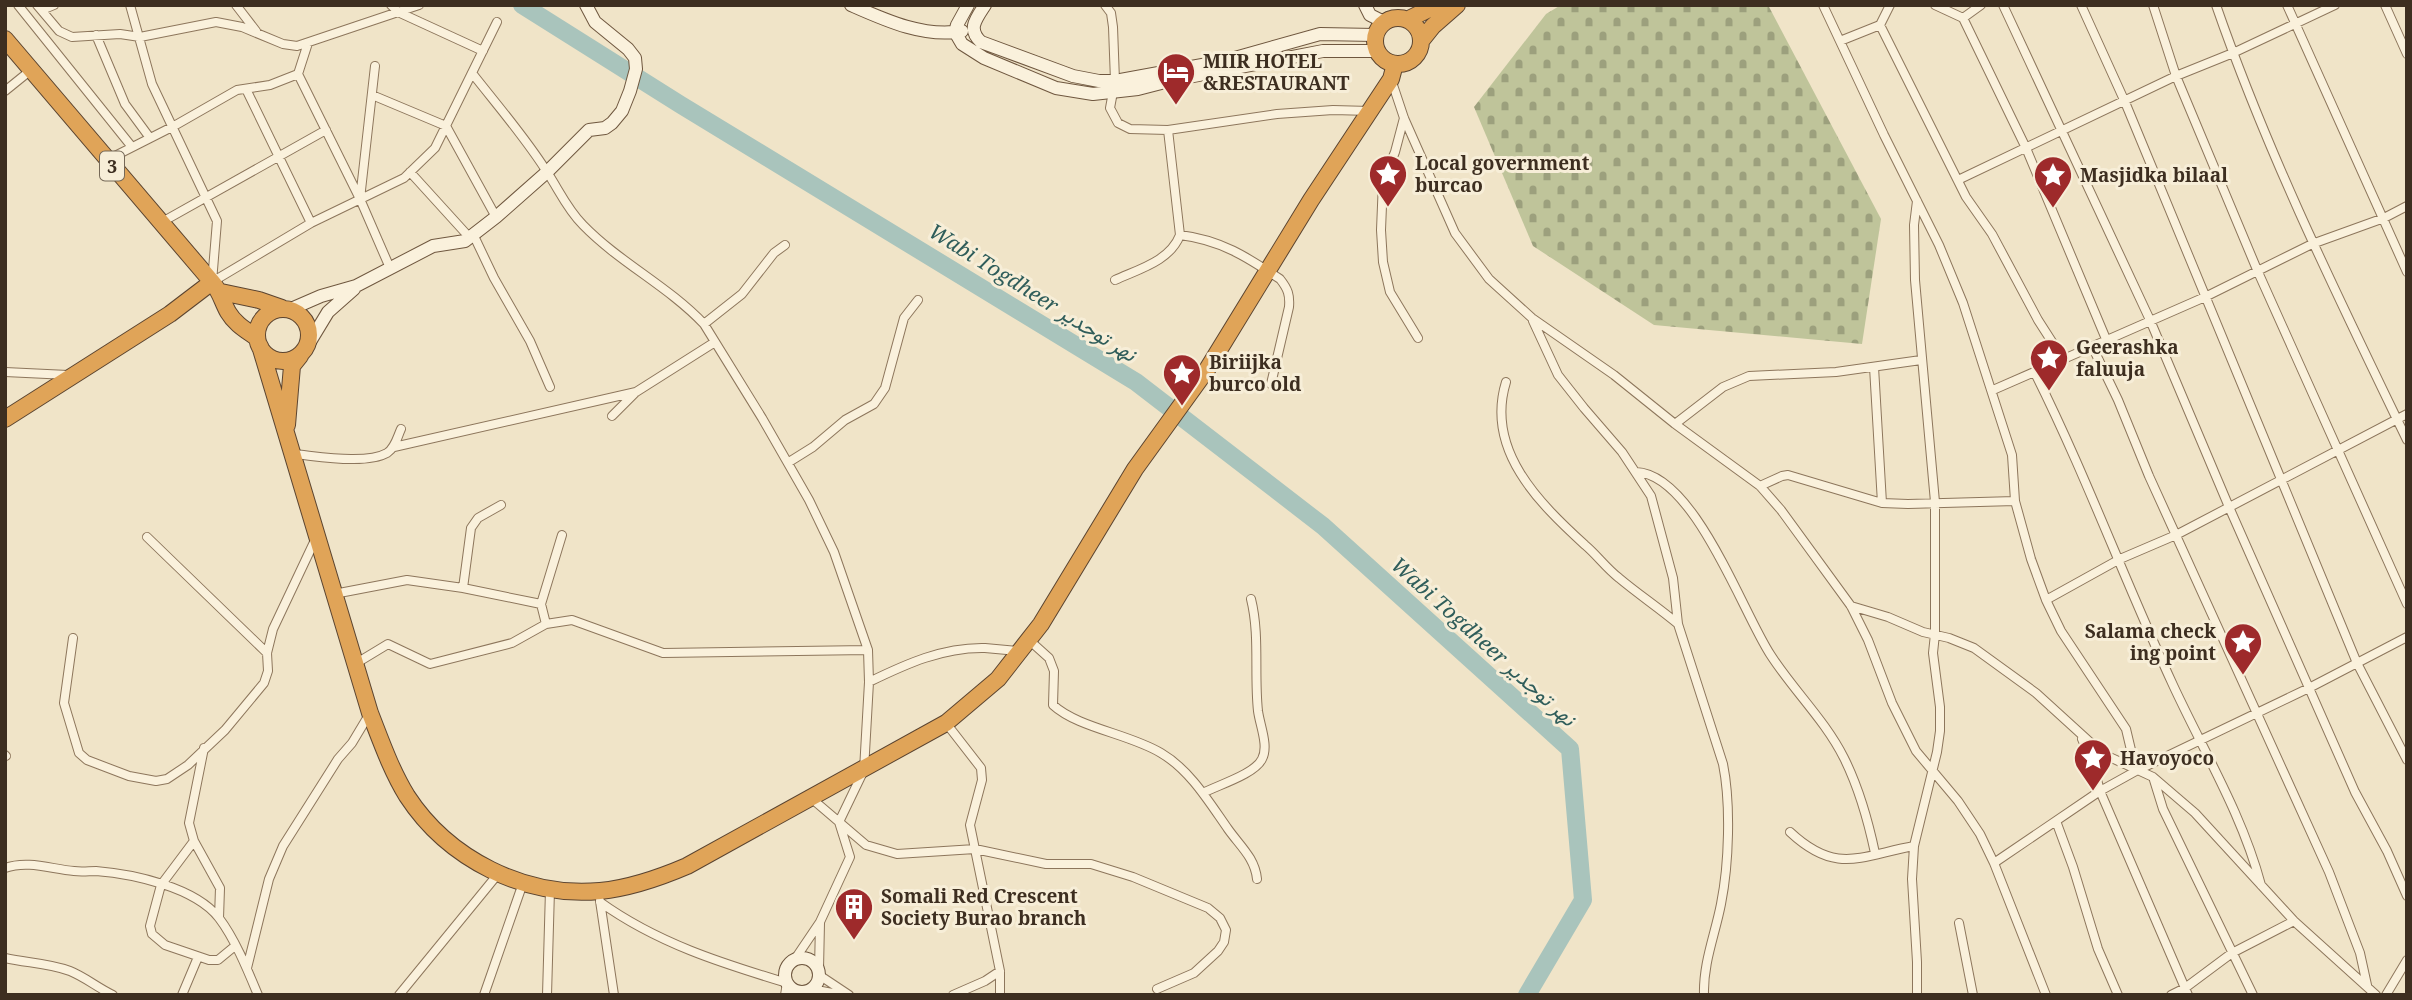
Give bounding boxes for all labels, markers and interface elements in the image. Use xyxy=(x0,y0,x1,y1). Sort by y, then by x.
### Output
place label: MIIR HOTEL &RESTAURANT xyxy=(1203,48,1350,96)
hotel icon: MIIR HOTEL &RESTAURANT xyxy=(1155,51,1197,106)
place label: Local government burcao xyxy=(1415,150,1590,198)
road number: 3 xyxy=(100,152,124,181)
place icon: Local government burcao xyxy=(1367,153,1409,208)
place icon: Masjidka bilaal xyxy=(2032,154,2074,209)
place label: Masjidka bilaal xyxy=(2080,162,2228,188)
water label: Wabi Togdheer نهر توجدير xyxy=(924,217,1143,368)
place label: Geerashka faluuja xyxy=(2076,334,2179,382)
place icon: Geerashka faluuja xyxy=(2028,337,2070,392)
place label: Biriijka burco old xyxy=(1209,349,1302,397)
place icon: Biriijka burco old xyxy=(1161,352,1203,407)
water label: Wabi Togdheer نهر توجدير xyxy=(1386,550,1583,732)
place label: Salama check ing point xyxy=(2085,618,2217,666)
place icon: Salama check ing point xyxy=(2222,621,2264,676)
place icon: Havoyoco xyxy=(2072,737,2114,792)
place label: Havoyoco xyxy=(2120,745,2214,771)
place label: Somali Red Crescent Society Burao branch xyxy=(881,883,1087,931)
building icon: Somali Red Crescent Society Burao branch xyxy=(833,886,875,941)

